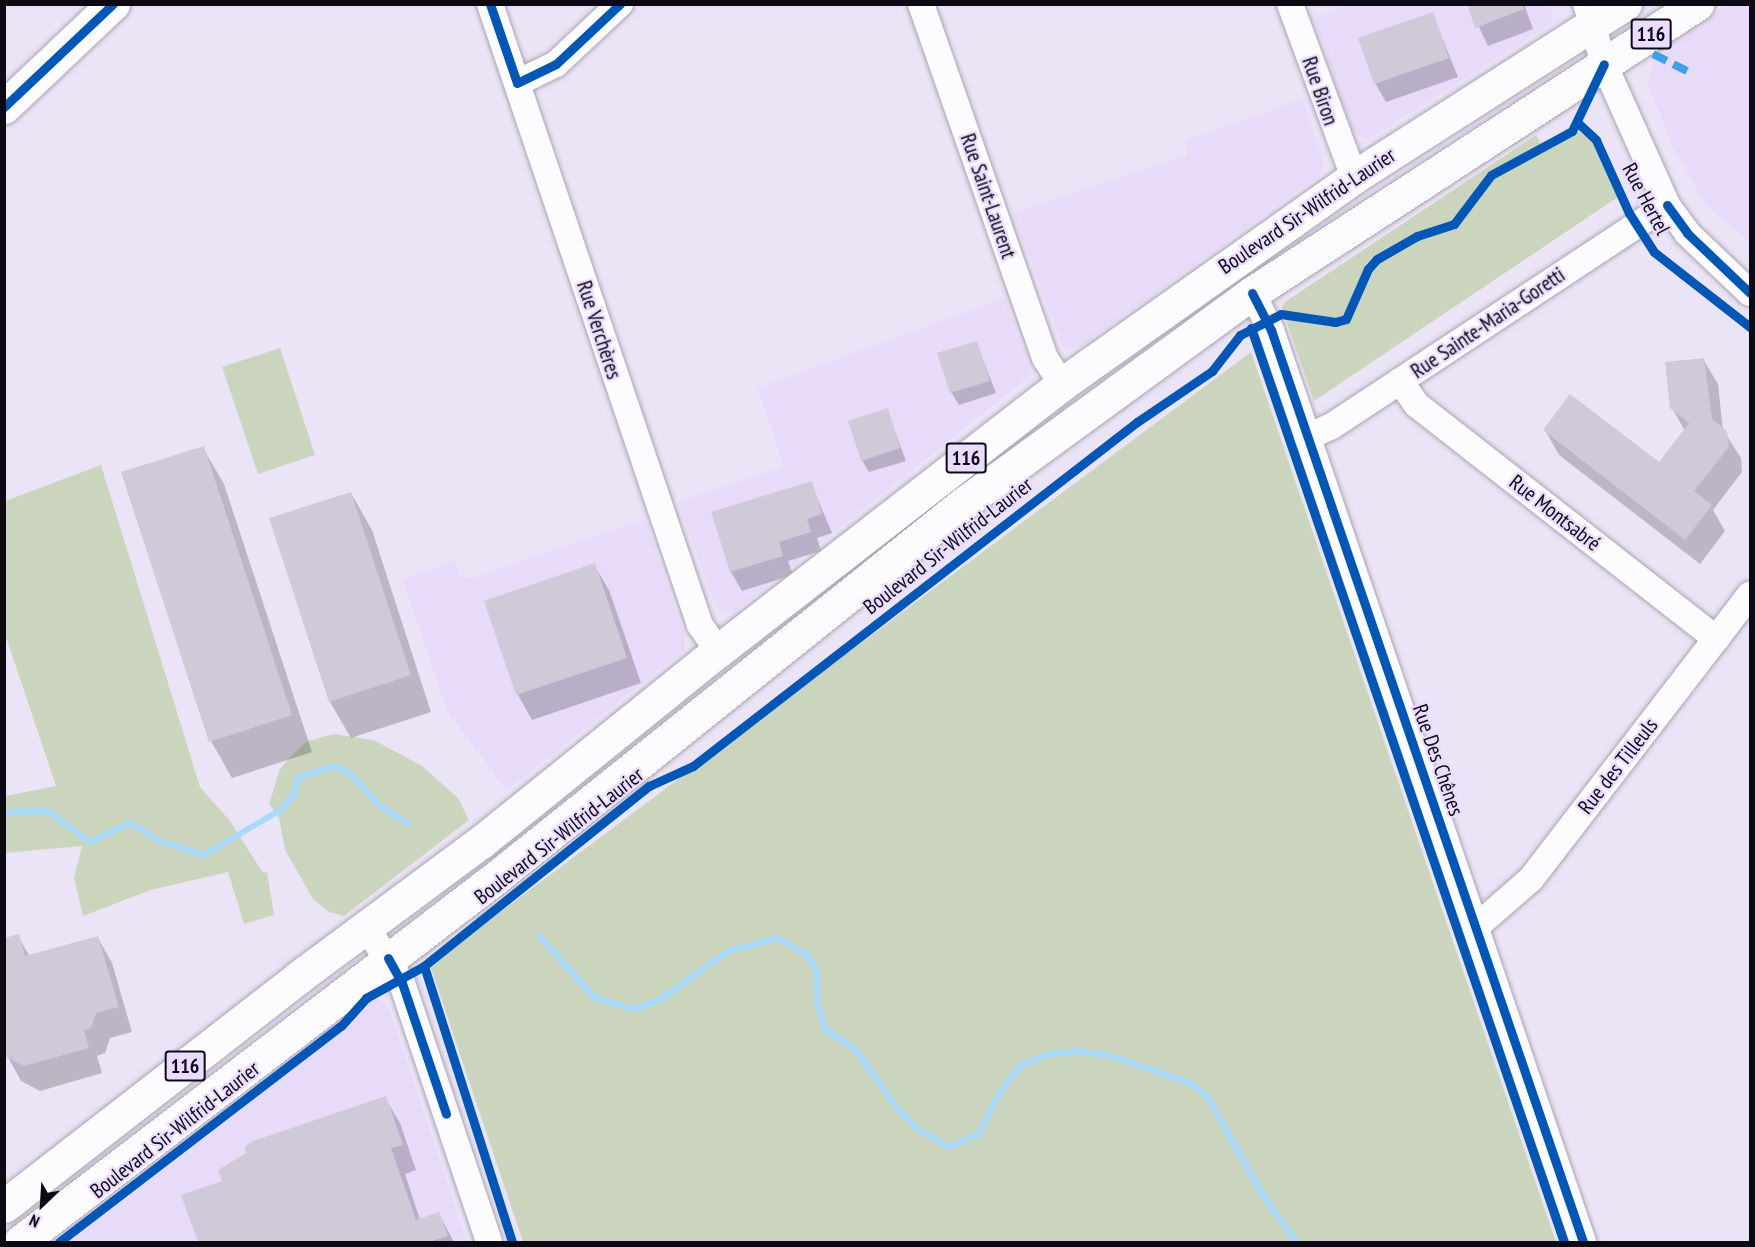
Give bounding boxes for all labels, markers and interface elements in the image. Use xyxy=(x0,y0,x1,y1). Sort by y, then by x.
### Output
road number: 116 xyxy=(1630,17,1672,51)
street label: Rue Biron xyxy=(1297,53,1343,129)
street label: Rue Saint-Laurent xyxy=(955,130,1021,262)
street label: Boulevard Sir-Wilfrid-Laurier xyxy=(1214,143,1400,279)
street label: Rue Hertel xyxy=(1617,159,1675,239)
street label: Rue Sainte-Maria-Goretti xyxy=(1406,262,1570,384)
street label: Rue Verchères xyxy=(571,277,627,383)
road number: 116 xyxy=(945,441,987,475)
street label: Rue Montsabré xyxy=(1504,470,1606,556)
street label: Boulevard Sir-Wilfrid-Laurier xyxy=(858,472,1038,620)
street label: Rue Des Chênes xyxy=(1407,701,1469,819)
street label: Rue des Tilleuls xyxy=(1573,713,1663,819)
street label: Boulevard Sir-Wilfrid-Laurier xyxy=(469,762,649,910)
road number: 116 xyxy=(164,1049,206,1083)
street label: Boulevard Sir-Wilfrid-Laurier xyxy=(85,1056,265,1204)
north arrow xyxy=(12,1175,72,1235)
text: N xyxy=(26,1210,43,1232)

